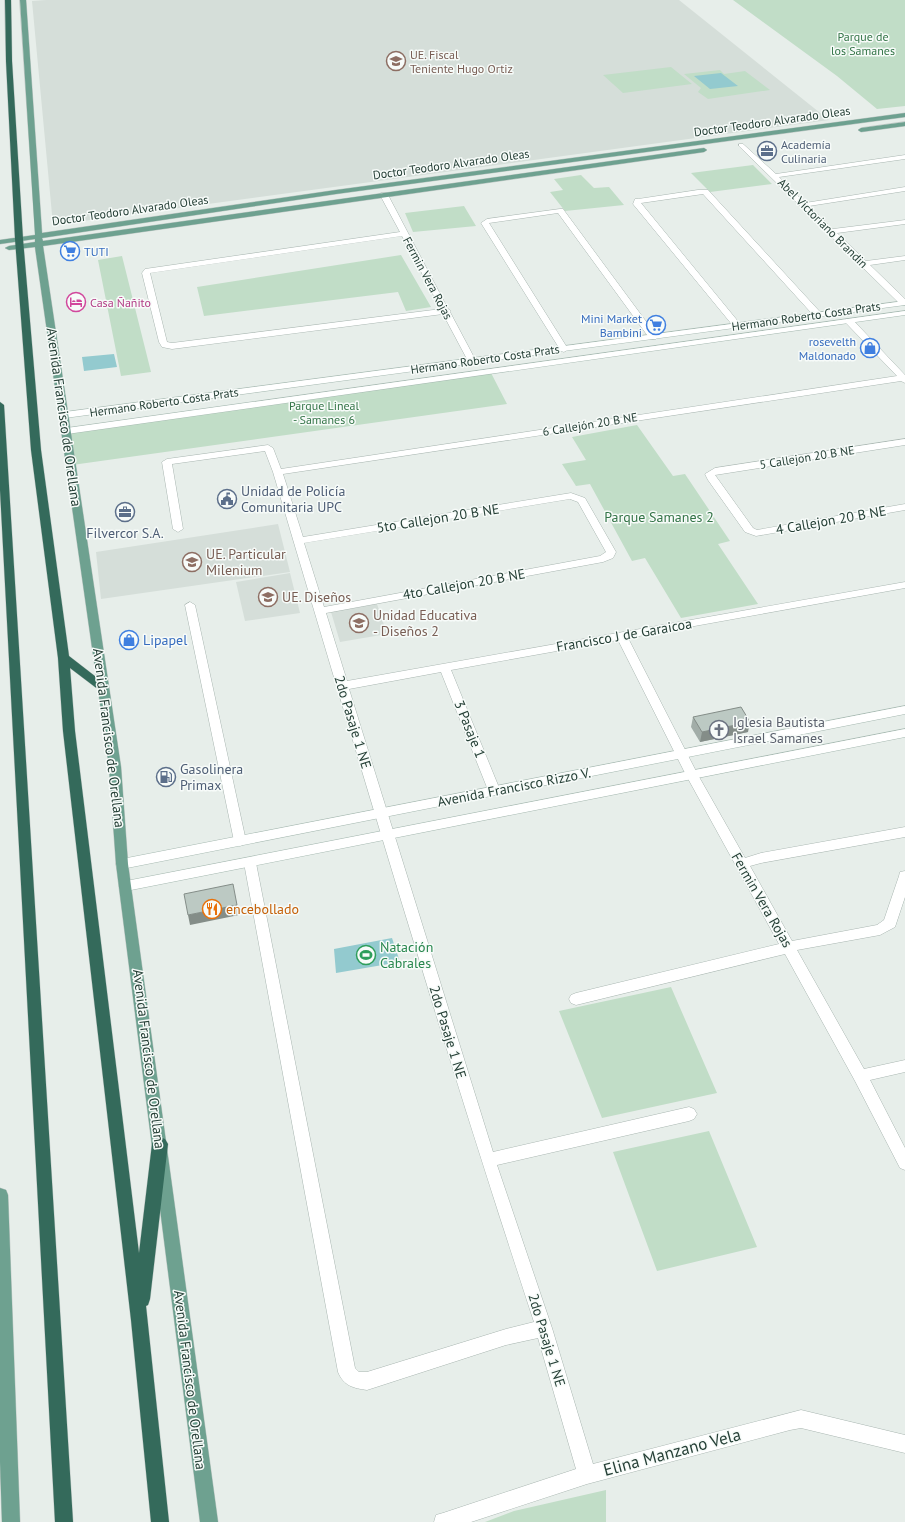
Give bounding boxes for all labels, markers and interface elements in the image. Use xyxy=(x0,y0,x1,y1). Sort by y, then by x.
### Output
park label: Parque de los Samanes xyxy=(831,29,895,58)
place label: UE. Fiscal Teniente Hugo Ortiz xyxy=(410,47,513,76)
school or university icon: UE. Fiscal Teniente Hugo Ortiz xyxy=(385,50,407,72)
street label: Doctor Teodoro Alvarado Oleas xyxy=(693,103,851,139)
place label: Academía Culinaria xyxy=(781,137,831,166)
office icon: Academía Culinaria xyxy=(756,140,778,162)
street label: Doctor Teodoro Alvarado Oleas xyxy=(372,146,530,182)
street label: Abel Victoriano Brandin xyxy=(775,175,871,271)
street label: Doctor Teodoro Alvarado Oleas xyxy=(51,192,209,228)
street label: Fermin Vera Rojas xyxy=(400,234,456,322)
supermarket icon: TUTI xyxy=(59,240,81,262)
place label: TUTI xyxy=(84,244,109,259)
hotel icon: Casa Ñañito xyxy=(65,291,87,313)
place label: Casa Ñañito xyxy=(90,295,151,310)
street label: Hermano Roberto Costa Prats xyxy=(731,298,881,334)
place label: Mini Market Bambini xyxy=(581,311,642,340)
supermarket icon: Mini Market Bambini xyxy=(645,314,667,336)
street label: Avenida Francisco de Orellana xyxy=(43,326,85,508)
place label: rosevelth Maldonado xyxy=(799,334,856,363)
shop icon: rosevelth Maldonado xyxy=(859,337,881,359)
street label: Hermano Roberto Costa Prats xyxy=(410,341,560,377)
street label: Hermano Roberto Costa Prats xyxy=(89,384,239,420)
park label: Parque Lineal - Samanes 6 xyxy=(289,398,360,427)
street label: 6 Callejón 20 B NE xyxy=(541,409,639,439)
street label: 5 Callejon 20 B NE xyxy=(758,442,856,472)
place label: Unidad de Policía Comunitaria UPC xyxy=(241,482,345,516)
public building icon: Unidad de Policía Comunitaria UPC xyxy=(216,488,238,510)
street label: 5to Callejon 20 B NE xyxy=(375,499,501,537)
office icon: Filvercor S.A. xyxy=(114,501,136,523)
street label: 4 Callejon 20 B NE xyxy=(774,501,888,539)
park label: Parque Samanes 2 xyxy=(604,508,714,526)
place label: Filvercor S.A. xyxy=(86,524,164,542)
place label: UE. Particular Milenium xyxy=(206,545,286,579)
school or university icon: UE. Particular Milenium xyxy=(181,551,203,573)
street label: 4to Callejon 20 B NE xyxy=(401,564,527,604)
school or university icon: UE. Diseños xyxy=(257,586,279,608)
place label: UE. Diseños xyxy=(282,588,351,606)
place label: Unidad Educativa - Diseños 2 xyxy=(373,606,477,640)
school or university icon: Unidad Educativa - Diseños 2 xyxy=(348,612,370,634)
street label: Francisco J de Garaicoa xyxy=(555,614,693,656)
shop icon: Lipapel xyxy=(118,629,140,651)
place label: Lipapel xyxy=(143,631,187,649)
street label: Avenida Francisco de Orellana xyxy=(89,647,129,829)
street label: 2do Pasaje 1 NE xyxy=(330,673,376,771)
street label: 3 Pasaje 1 xyxy=(450,697,490,761)
place label: Iglesia Bautista Israel Samanes xyxy=(733,713,825,747)
church icon: Iglesia Bautista Israel Samanes xyxy=(708,719,730,741)
place label: Gasolinera Primax xyxy=(180,760,243,794)
street label: Avenida Francisco Rizzo V. xyxy=(436,763,592,811)
fuel station icon: Gasolinera Primax xyxy=(155,766,177,788)
street label: Fermin Vera Rojas xyxy=(728,849,797,951)
restaurant icon: encebollado xyxy=(201,898,223,920)
place label: encebollado xyxy=(226,900,299,918)
place label: Natación Cabrales xyxy=(380,938,433,972)
sports icon: Natación Cabrales xyxy=(355,944,377,966)
street label: Avenida Francisco de Orellana xyxy=(129,968,169,1150)
street label: 2do Pasaje 1 NE xyxy=(425,983,471,1081)
street label: Avenida Francisco de Orellana xyxy=(170,1289,210,1471)
street label: 2do Pasaje 1 NE xyxy=(524,1291,570,1389)
street label: Elina Manzano Vela xyxy=(601,1423,743,1481)

